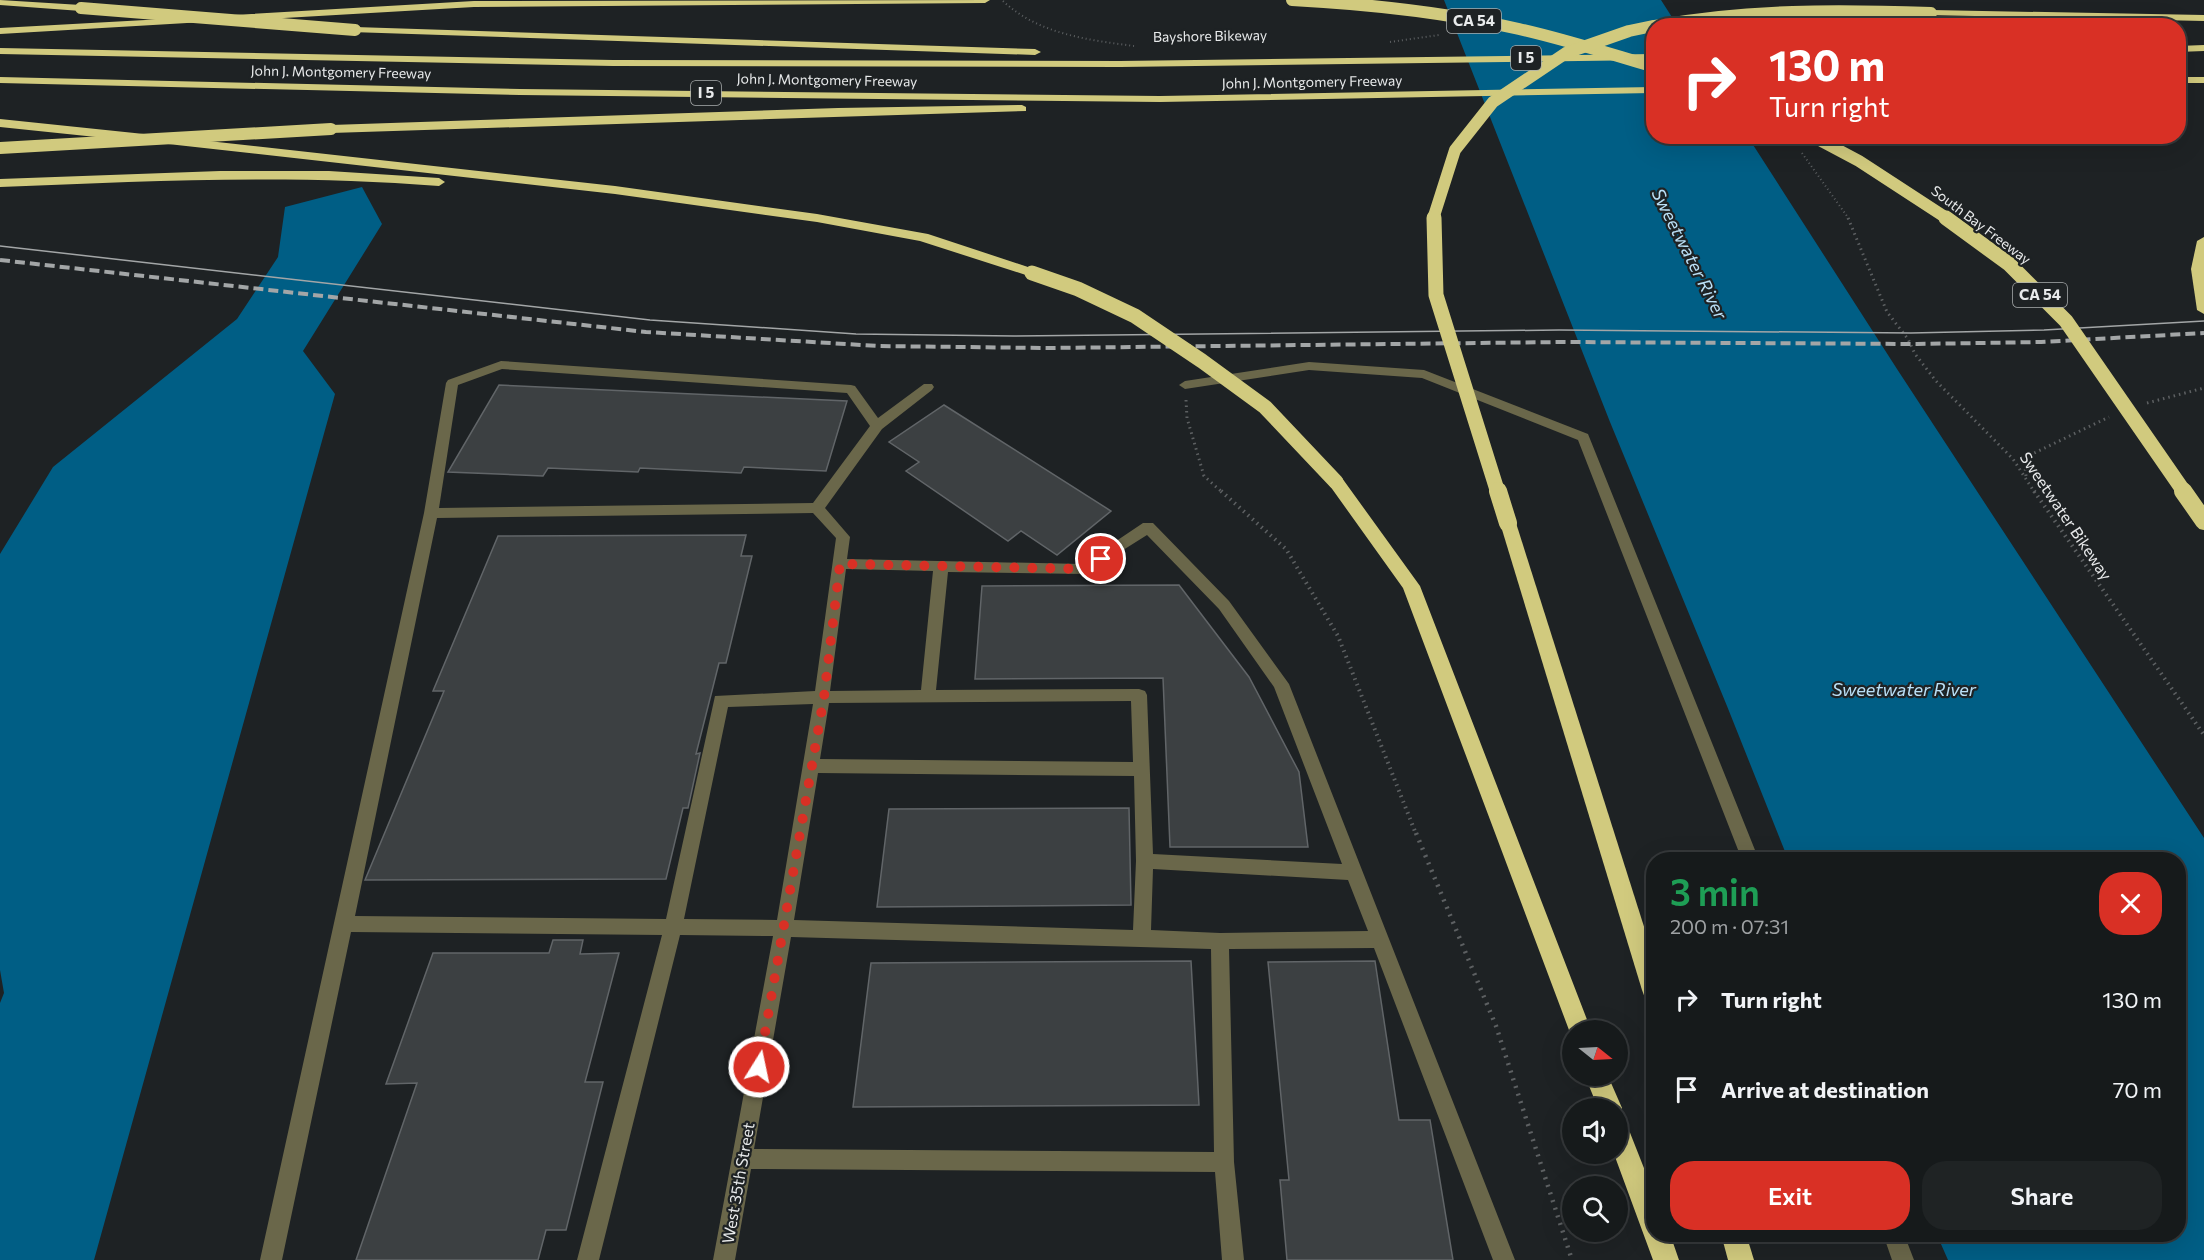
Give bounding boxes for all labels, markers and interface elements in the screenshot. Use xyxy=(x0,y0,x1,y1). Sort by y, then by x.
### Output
road number: CA 54 xyxy=(1447,9,1501,33)
street label: Bayshore Bikeway xyxy=(1153,26,1267,45)
text: 130 m xyxy=(1769,38,1885,90)
icon: right xyxy=(1670,42,1748,120)
road number: I 5 xyxy=(1511,46,1541,70)
street label: John J. Montgomery Freeway xyxy=(250,61,432,82)
street label: John J. Montgomery Freeway xyxy=(736,69,918,90)
street label: John J. Montgomery Freeway xyxy=(1221,71,1403,92)
road number: I 5 xyxy=(691,81,721,105)
text: Turn right xyxy=(1769,90,1889,123)
street label: South Bay Freeway xyxy=(1928,182,2034,268)
water label: Sweetwater River xyxy=(1647,184,1733,323)
road number: CA 54 xyxy=(2013,283,2067,307)
street label: Sweetwater Bikeway xyxy=(2017,448,2116,583)
pin xyxy=(1075,533,1126,584)
icon: arrive xyxy=(1084,542,1117,575)
water label: Sweetwater River xyxy=(1832,678,1977,700)
text: 3 min xyxy=(1670,869,1760,913)
button: close xyxy=(2099,872,2162,935)
text: 200 m · 07:31 xyxy=(1670,914,1789,938)
icon: right xyxy=(1670,983,1703,1016)
text: Turn right xyxy=(1721,986,1822,1013)
text: 130 m xyxy=(2102,986,2162,1013)
north arrow xyxy=(1562,1020,1628,1086)
map controls xyxy=(1562,1020,1628,1242)
position arrow xyxy=(727,1035,791,1099)
icon: arrive xyxy=(1670,1073,1703,1106)
text: Arrive at destination xyxy=(1721,1076,1929,1103)
text: 70 m xyxy=(2113,1076,2162,1103)
button: sound xyxy=(1562,1098,1628,1164)
street label: West 35th Street xyxy=(717,1120,758,1245)
button: Exit xyxy=(1670,1161,1910,1230)
button: Share xyxy=(1922,1161,2162,1230)
button: search xyxy=(1562,1176,1628,1242)

